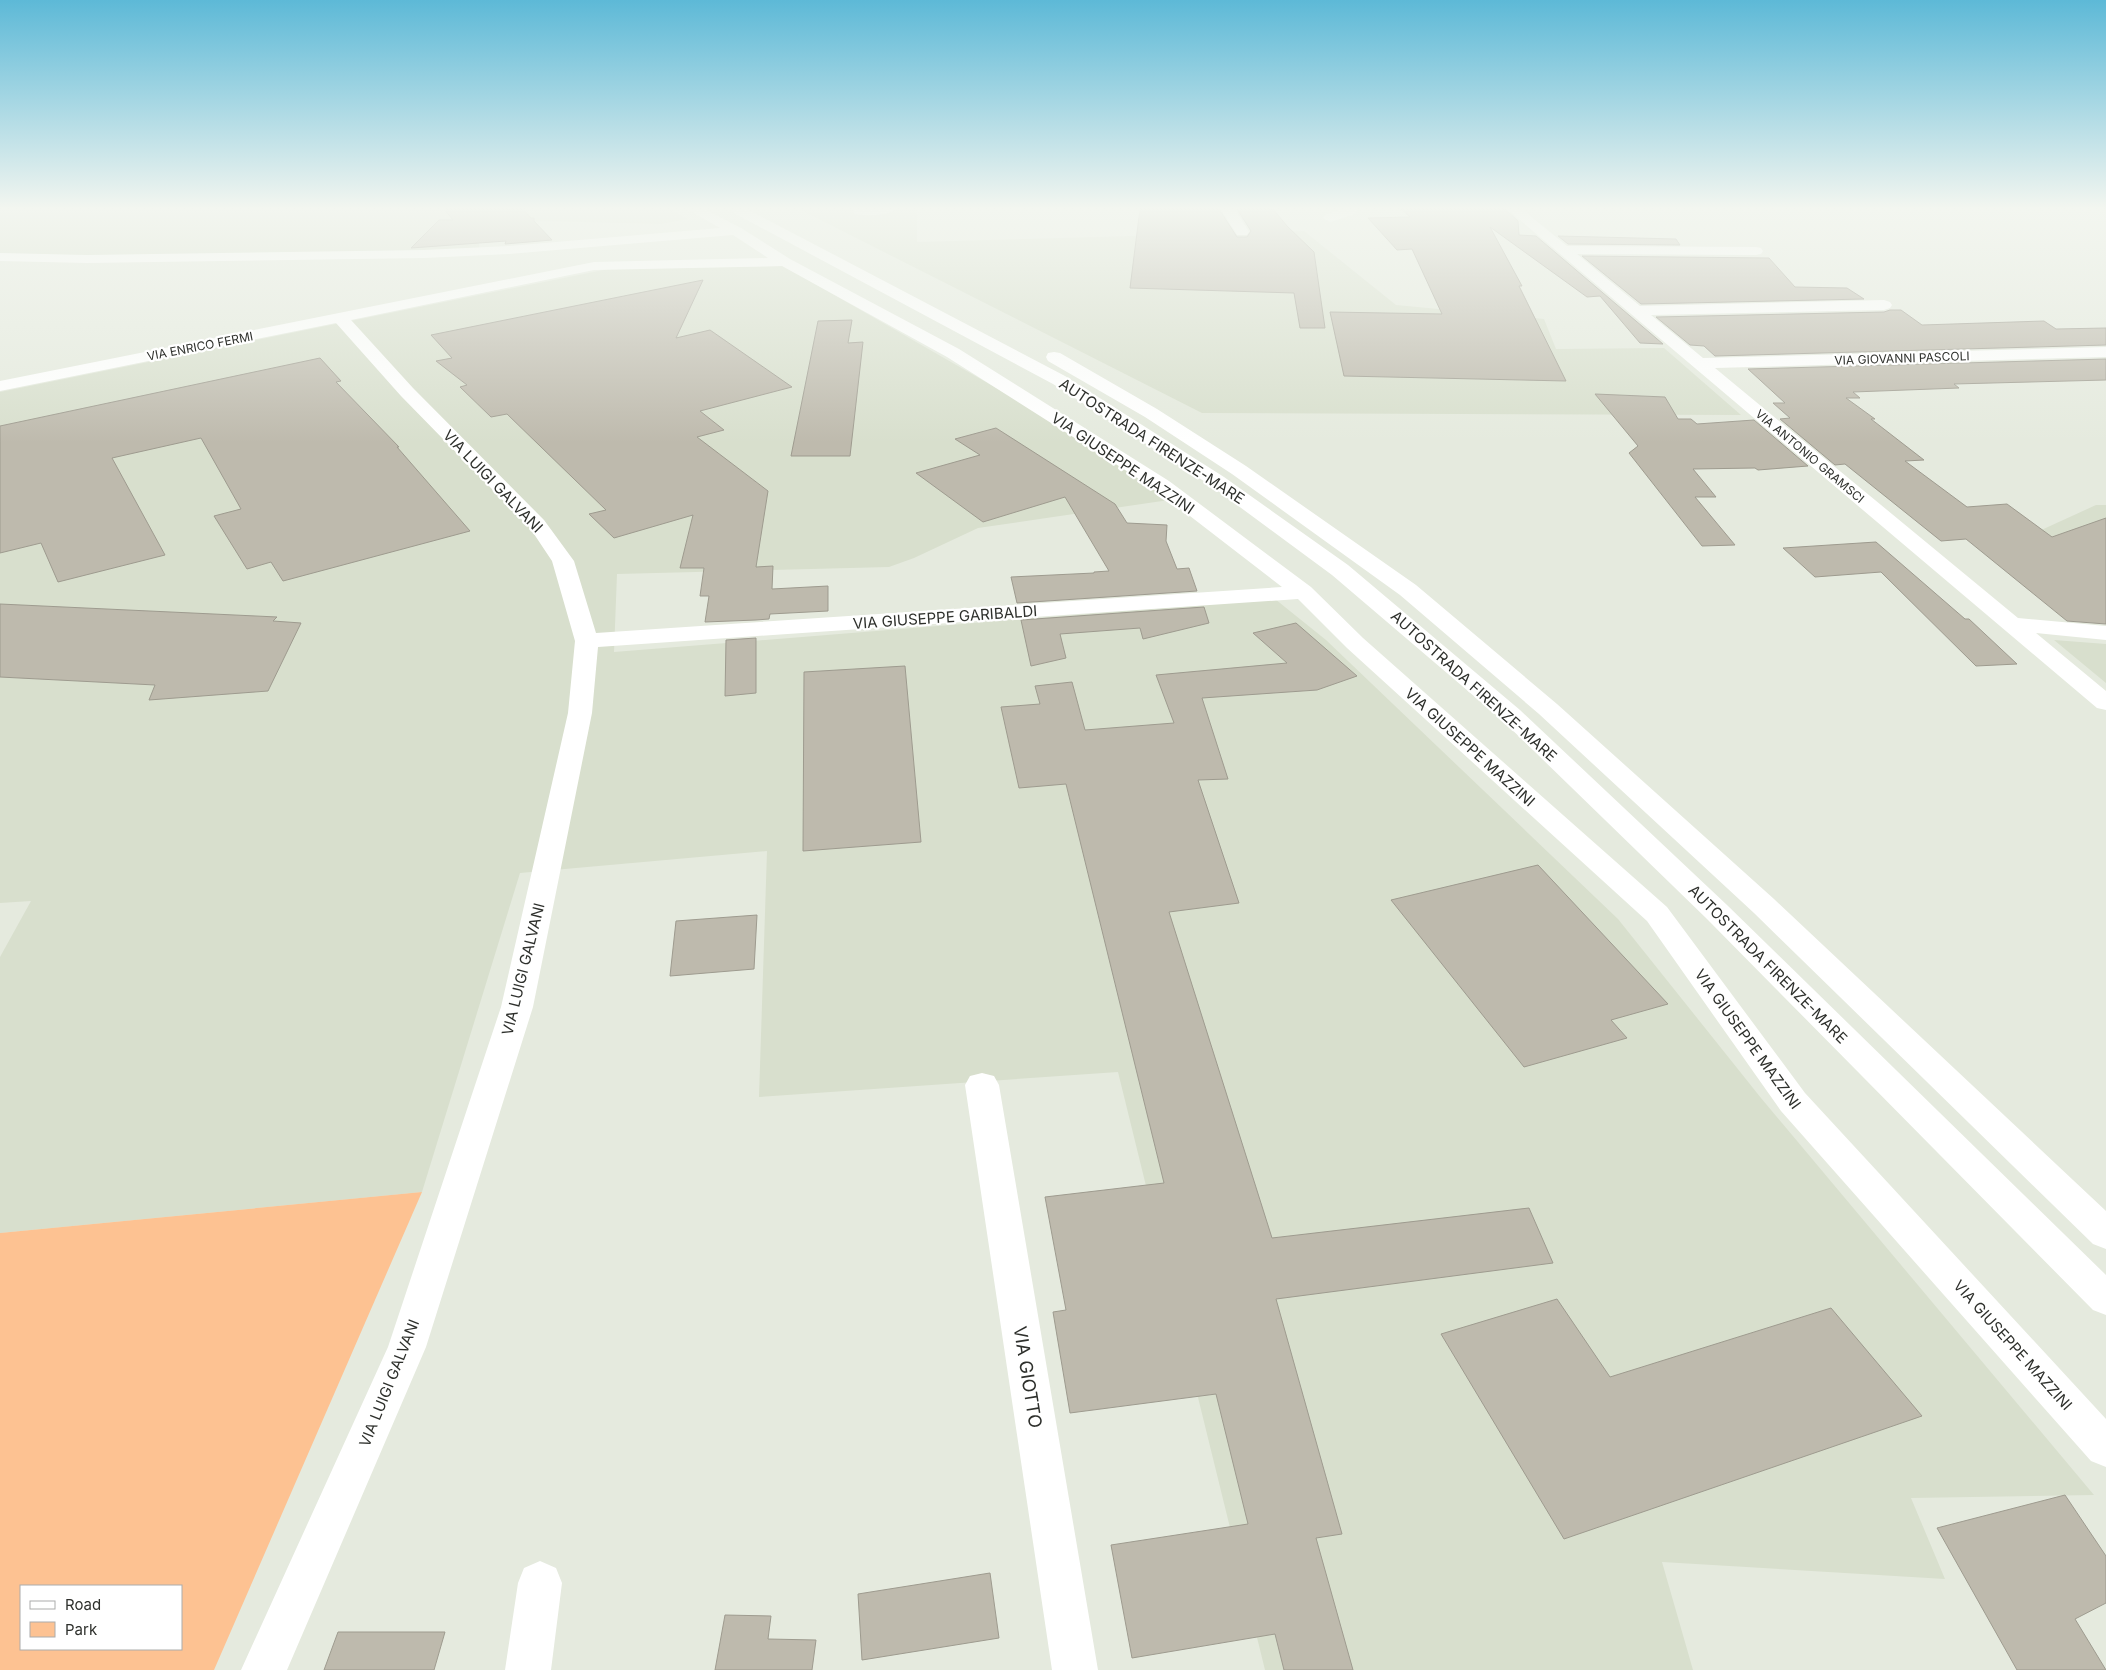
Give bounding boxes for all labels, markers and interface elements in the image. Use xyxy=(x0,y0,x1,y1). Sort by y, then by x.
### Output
street label: VIA ENRICO FERMI xyxy=(146,328,254,364)
street label: VIA GIOVANNI PASCOLI xyxy=(1834,348,1970,368)
street label: AUTOSTRADA FIRENZE-MARE xyxy=(1056,374,1248,508)
street label: VIA ANTONIO GRAMSCI xyxy=(1753,406,1867,506)
street label: VIA GIUSEPPE MAZZINI xyxy=(1048,408,1198,518)
street label: VIA LUIGI GALVANI xyxy=(439,426,547,536)
street label: VIA GIUSEPPE GARIBALDI xyxy=(852,601,1038,633)
street label: AUTOSTRADA FIRENZE-MARE xyxy=(1387,606,1561,766)
street label: VIA GIUSEPPE MAZZINI xyxy=(1401,684,1539,810)
street label: AUTOSTRADA FIRENZE-MARE xyxy=(1685,881,1851,1047)
street label: VIA LUIGI GALVANI xyxy=(497,901,549,1037)
street label: VIA GIUSEPPE MAZZINI xyxy=(1691,965,1805,1113)
street label: VIA GIUSEPPE MAZZINI xyxy=(1950,1276,2076,1414)
street label: VIA LUIGI GALVANI xyxy=(355,1317,423,1449)
street label: VIA GIOTTO xyxy=(1010,1325,1046,1429)
legend xyxy=(20,1585,182,1650)
text: Road xyxy=(65,1595,101,1614)
text: Park xyxy=(65,1620,98,1639)

